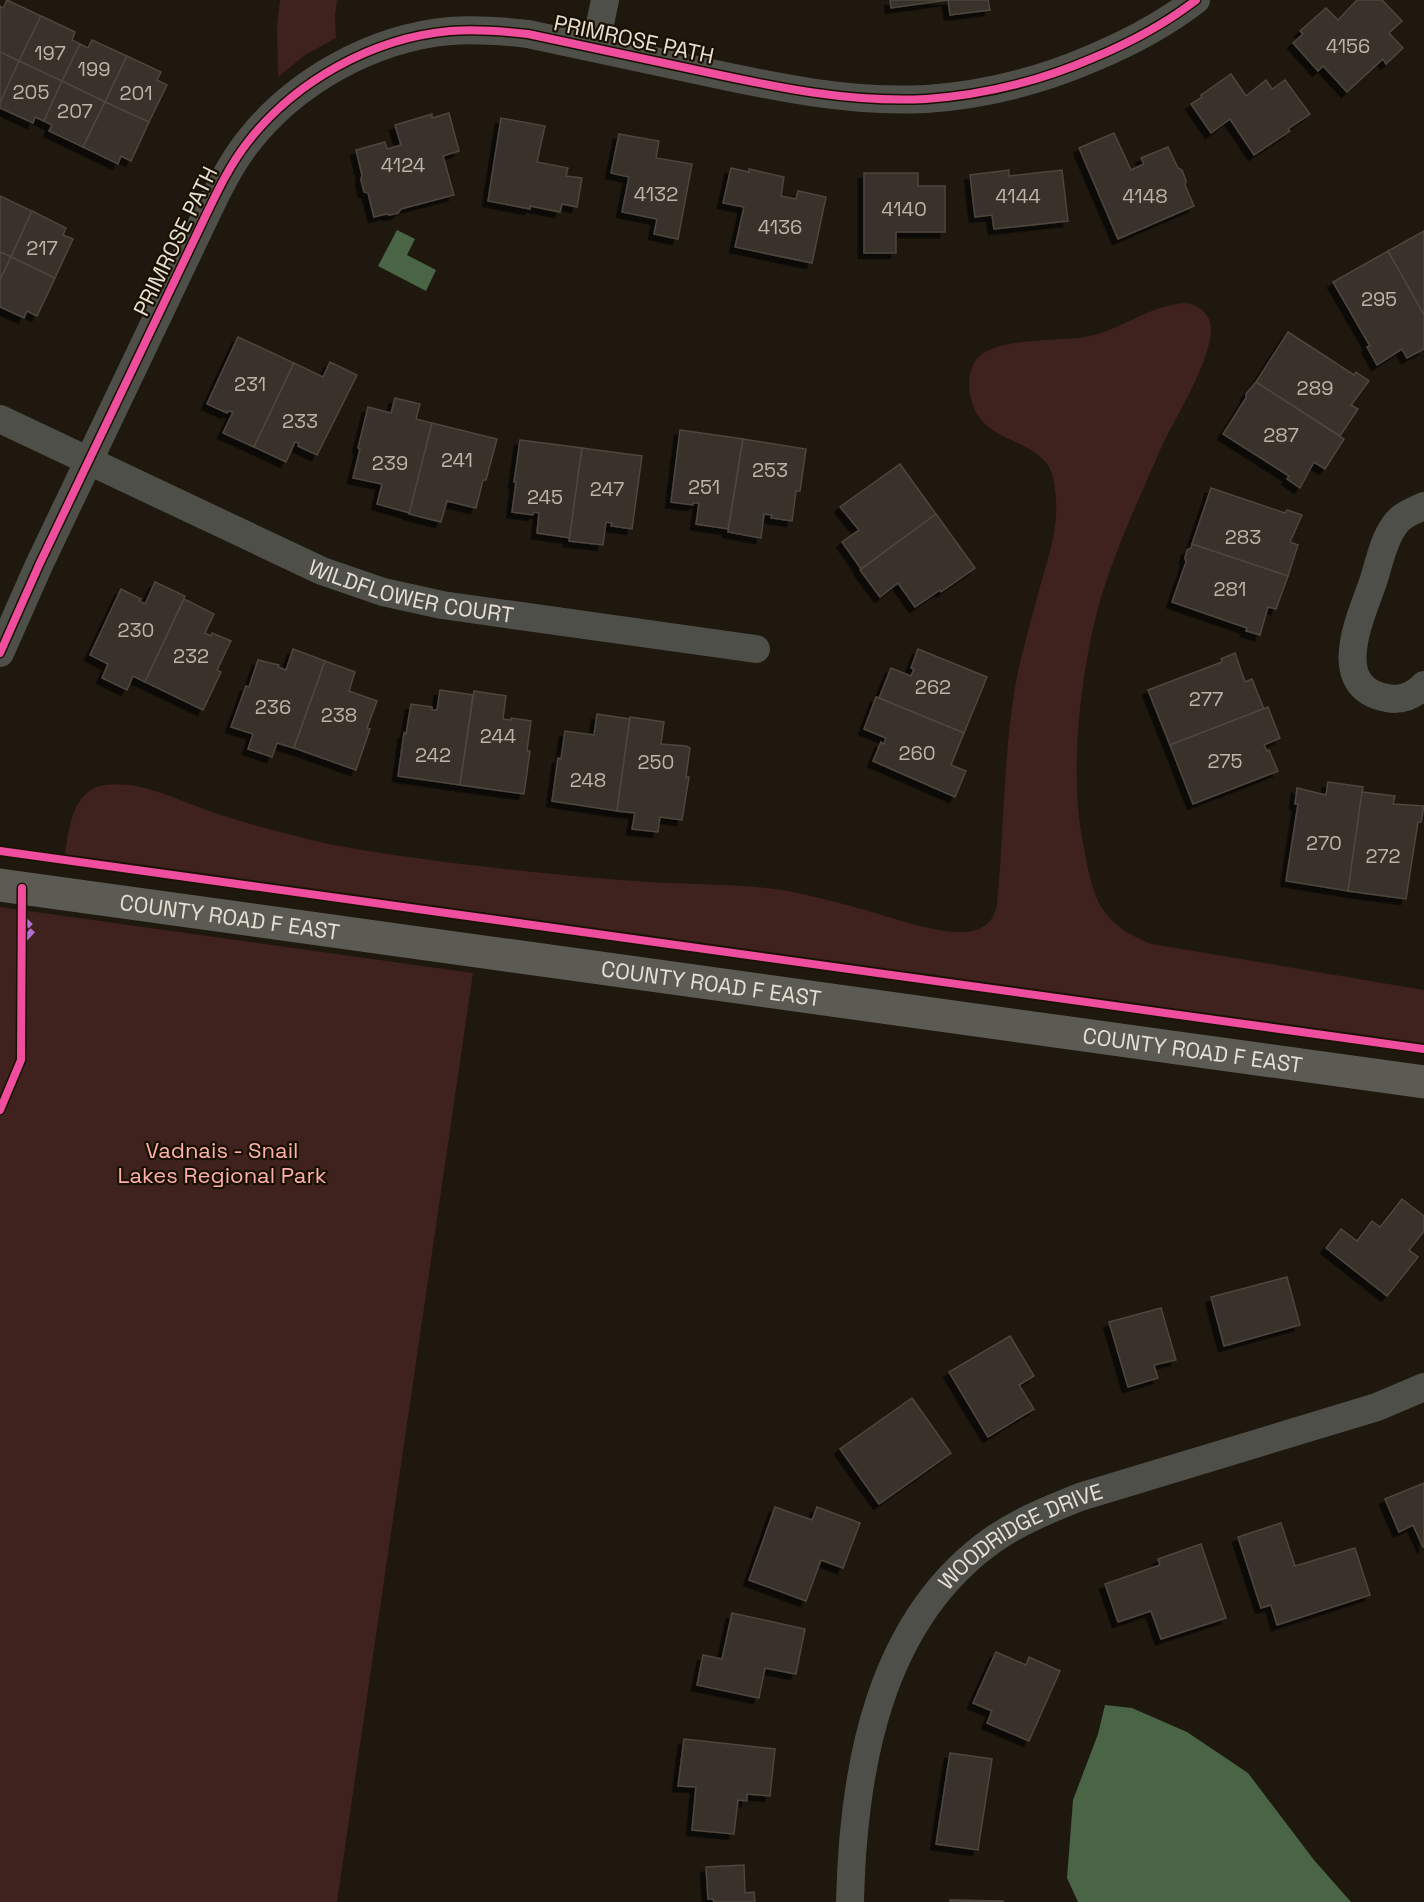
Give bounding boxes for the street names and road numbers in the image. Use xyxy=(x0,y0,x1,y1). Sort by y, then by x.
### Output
street label: PRIMROSE PATH xyxy=(551,8,717,70)
street label: PRIMROSE PATH xyxy=(127,162,223,320)
street label: WILDFLOWER COURT xyxy=(304,553,516,629)
street label: COUNTY ROAD F EAST xyxy=(118,888,342,946)
street label: COUNTY ROAD F EAST xyxy=(599,954,823,1012)
street label: COUNTY ROAD F EAST xyxy=(1081,1021,1305,1079)
street label: WOODRIDGE DRIVE xyxy=(932,1477,1106,1595)

